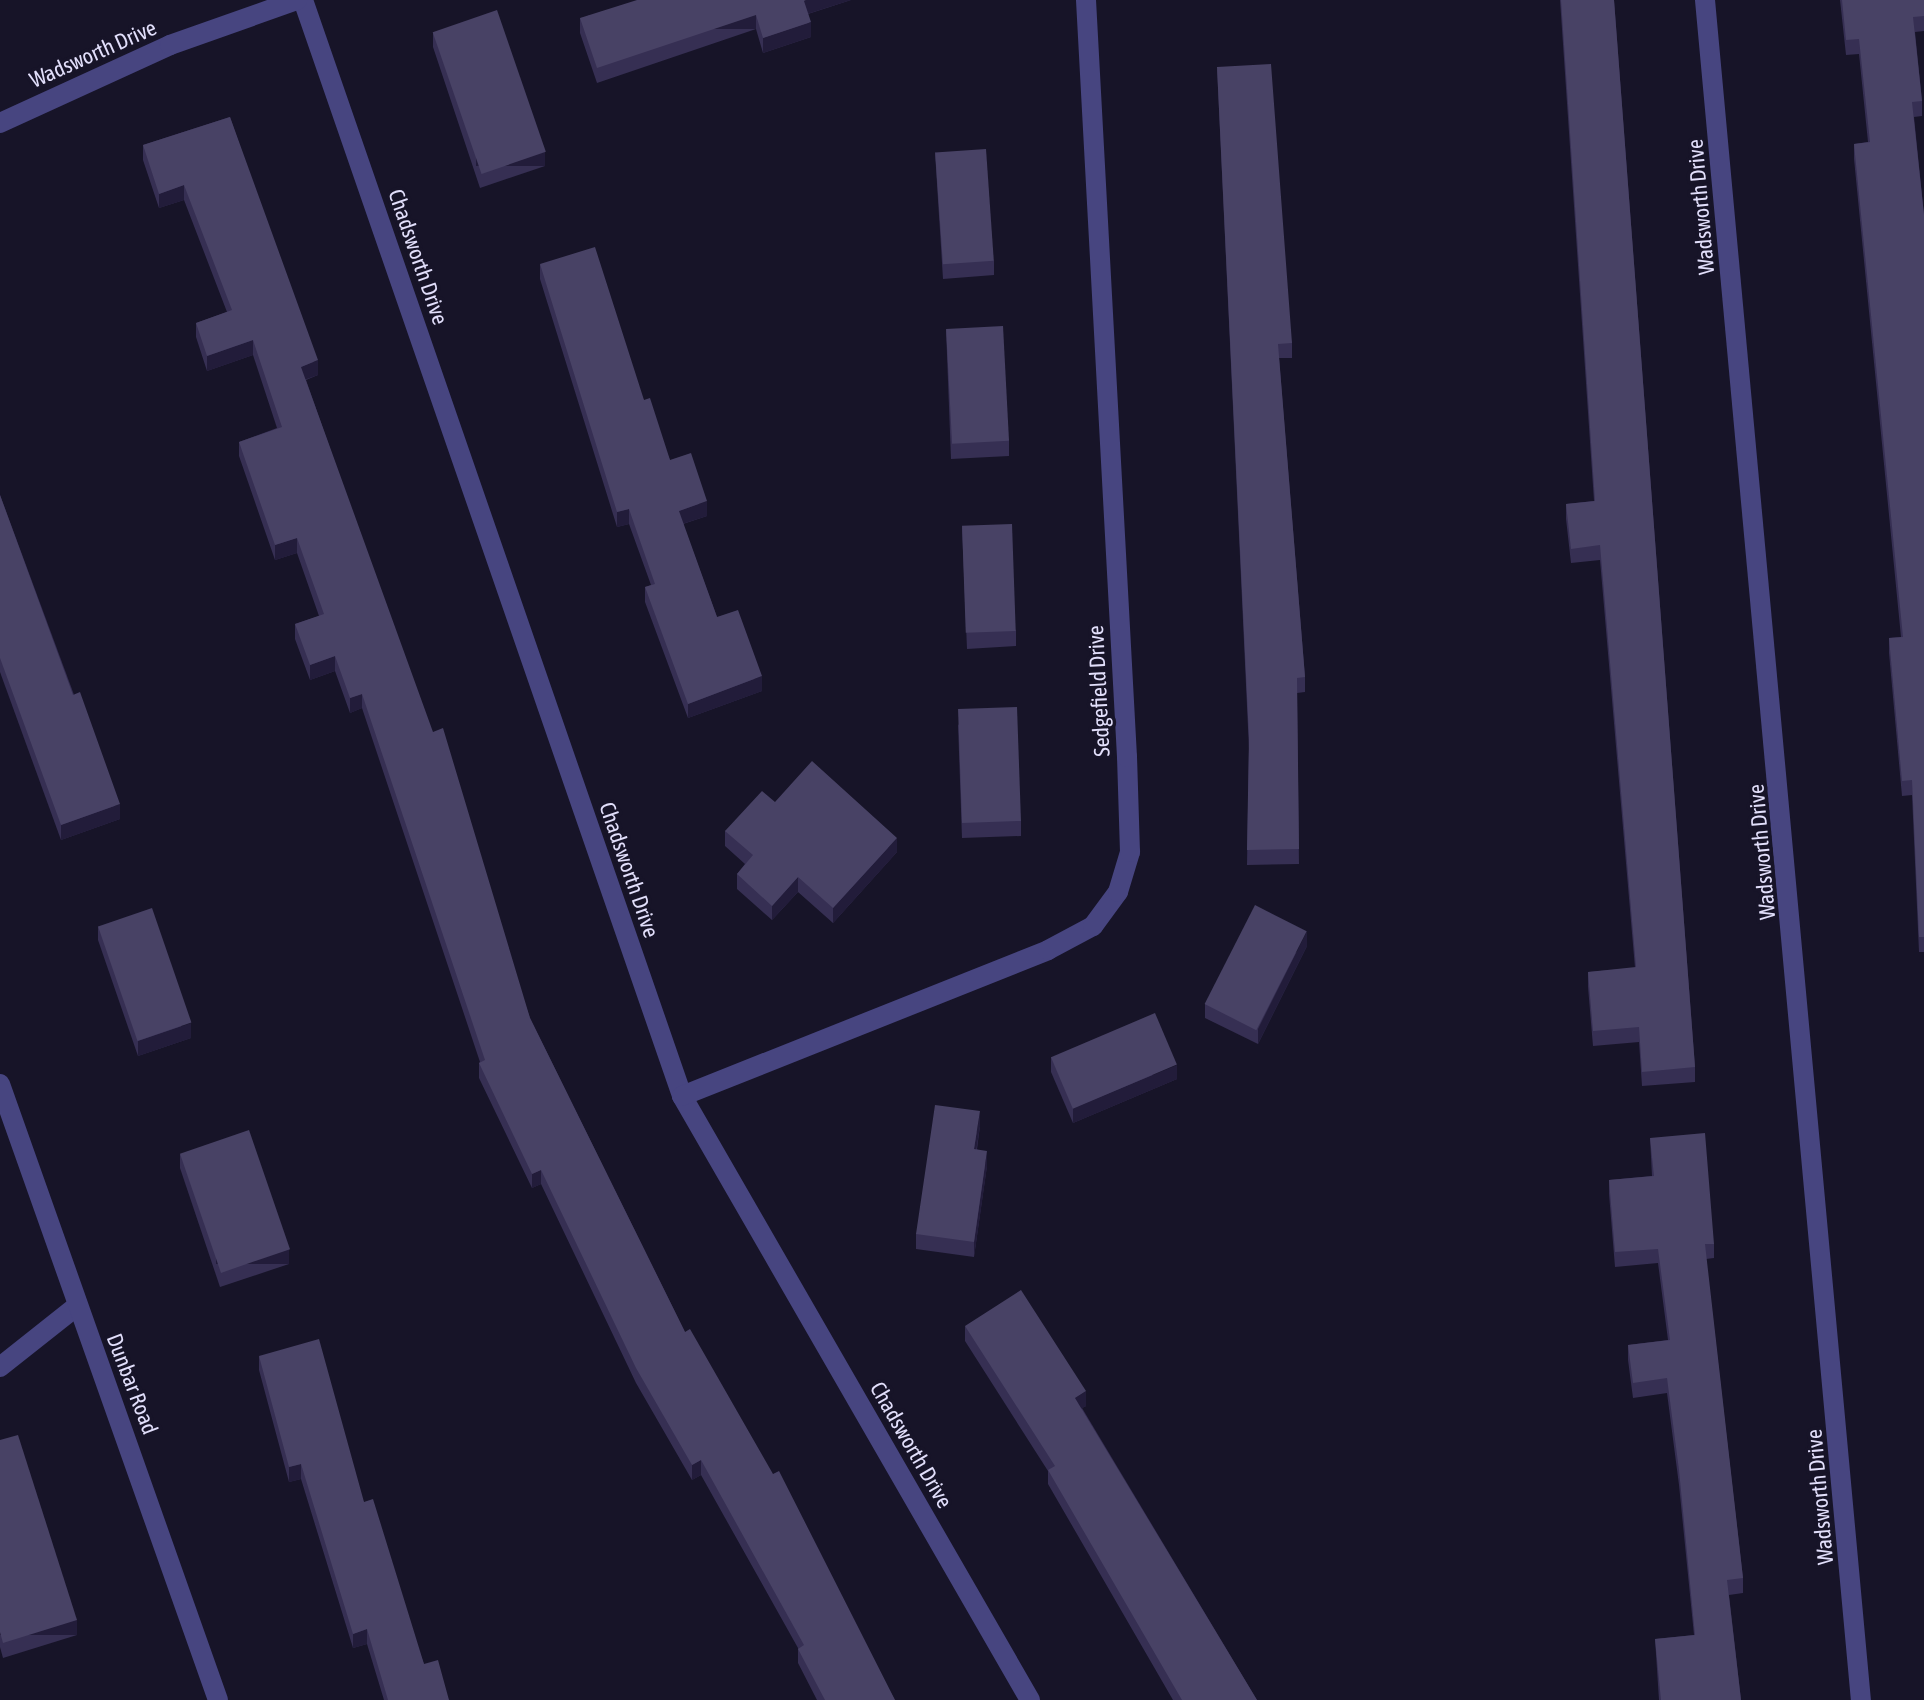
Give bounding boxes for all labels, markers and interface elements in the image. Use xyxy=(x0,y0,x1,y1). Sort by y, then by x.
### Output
street label: Wadsworth Drive xyxy=(26,14,160,94)
street label: Wadsworth Drive xyxy=(1682,138,1720,276)
street label: Chadsworth Drive xyxy=(383,186,453,328)
street label: Sedgefield Drive xyxy=(1082,625,1116,757)
street label: Wadsworth Drive xyxy=(1743,783,1781,921)
street label: Chadsworth Drive xyxy=(594,799,664,941)
street label: Dunbar Road xyxy=(101,1330,163,1438)
street label: Chadsworth Drive xyxy=(864,1377,958,1513)
street label: Wadsworth Drive xyxy=(1801,1428,1839,1566)

